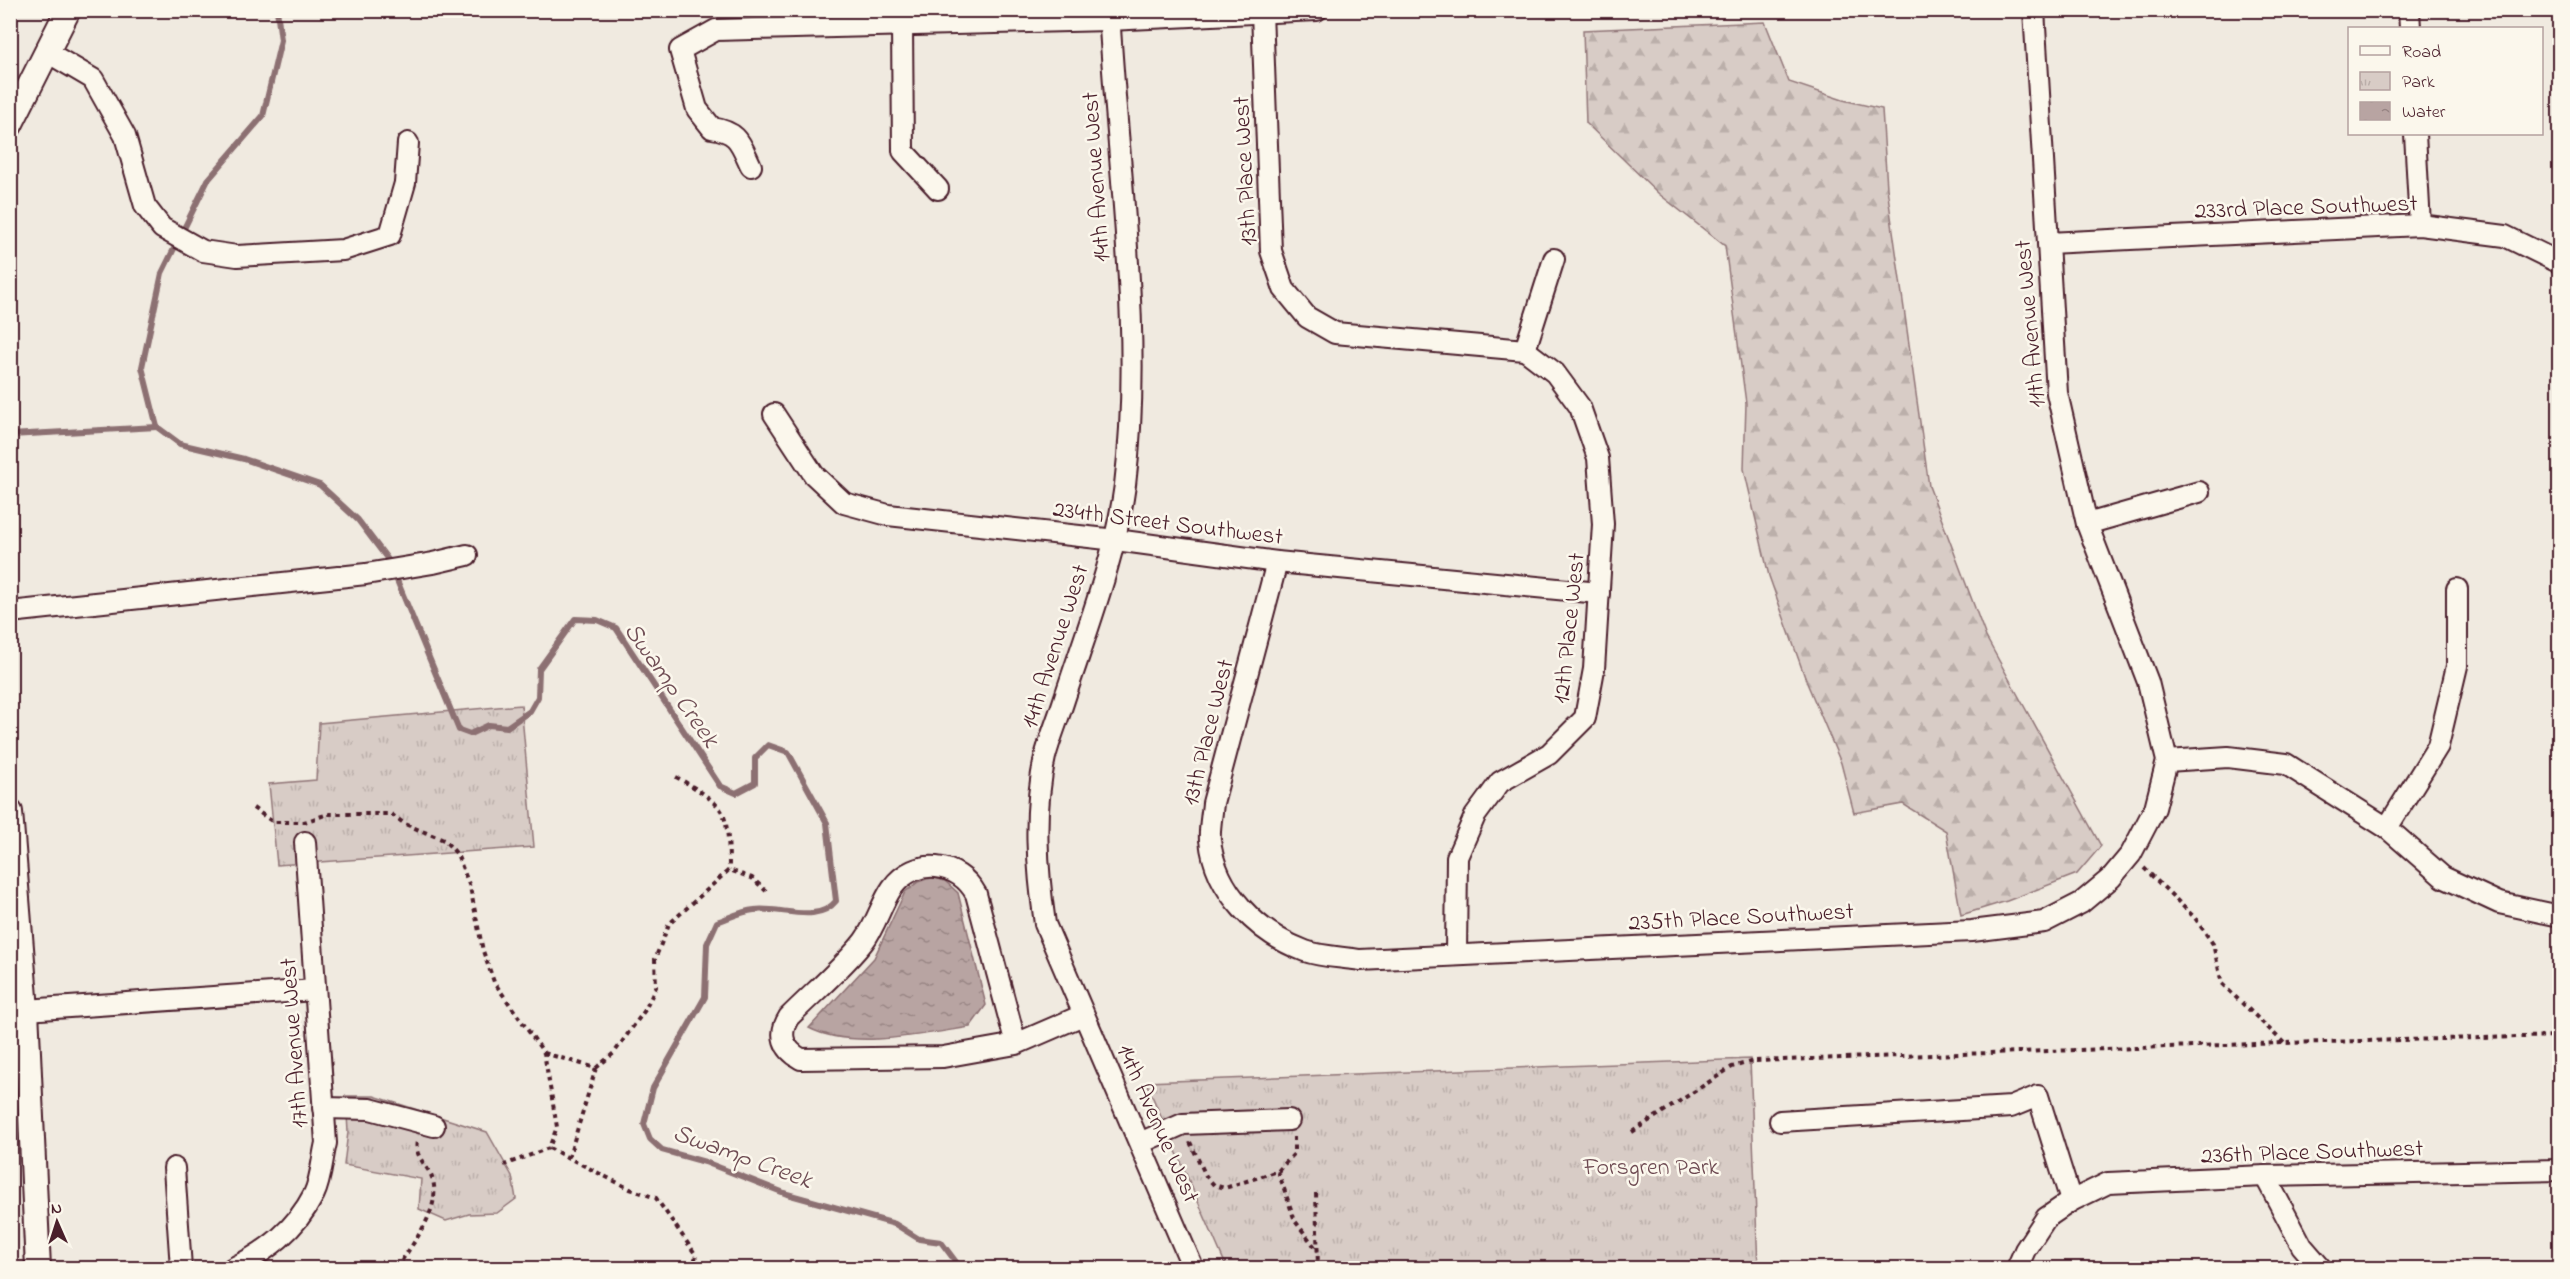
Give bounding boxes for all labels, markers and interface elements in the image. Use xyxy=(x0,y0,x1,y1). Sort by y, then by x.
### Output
legend xyxy=(2348,27,2543,135)
text: Road xyxy=(2402,40,2441,66)
text: Park xyxy=(2402,70,2435,96)
street label: 14th Avenue West xyxy=(1074,91,1121,263)
street label: 13th Place West xyxy=(1225,95,1268,246)
text: Water xyxy=(2402,100,2446,126)
street label: 233rd Place Southwest xyxy=(2194,187,2418,230)
street label: 11th Avenue West xyxy=(2007,239,2056,409)
street label: 234th Street Southwest xyxy=(1051,493,1285,556)
street label: 12th Place West xyxy=(1545,551,1596,705)
street label: 14th Avenue West xyxy=(1013,560,1099,733)
water label: Swamp Creek xyxy=(613,615,729,758)
street label: 13th Place West xyxy=(1174,656,1244,809)
street label: 235th Place Southwest xyxy=(1628,895,1855,942)
street label: 17th Avenue West xyxy=(272,957,319,1129)
street label: 14th Avenue West xyxy=(1106,1039,1207,1209)
water label: Swamp Creek xyxy=(667,1115,818,1201)
street label: 236th Place Southwest xyxy=(2200,1132,2424,1175)
park label: Forsgren Park xyxy=(1582,1151,1719,1186)
north arrow xyxy=(27,1192,87,1252)
text: N xyxy=(50,1197,63,1221)

